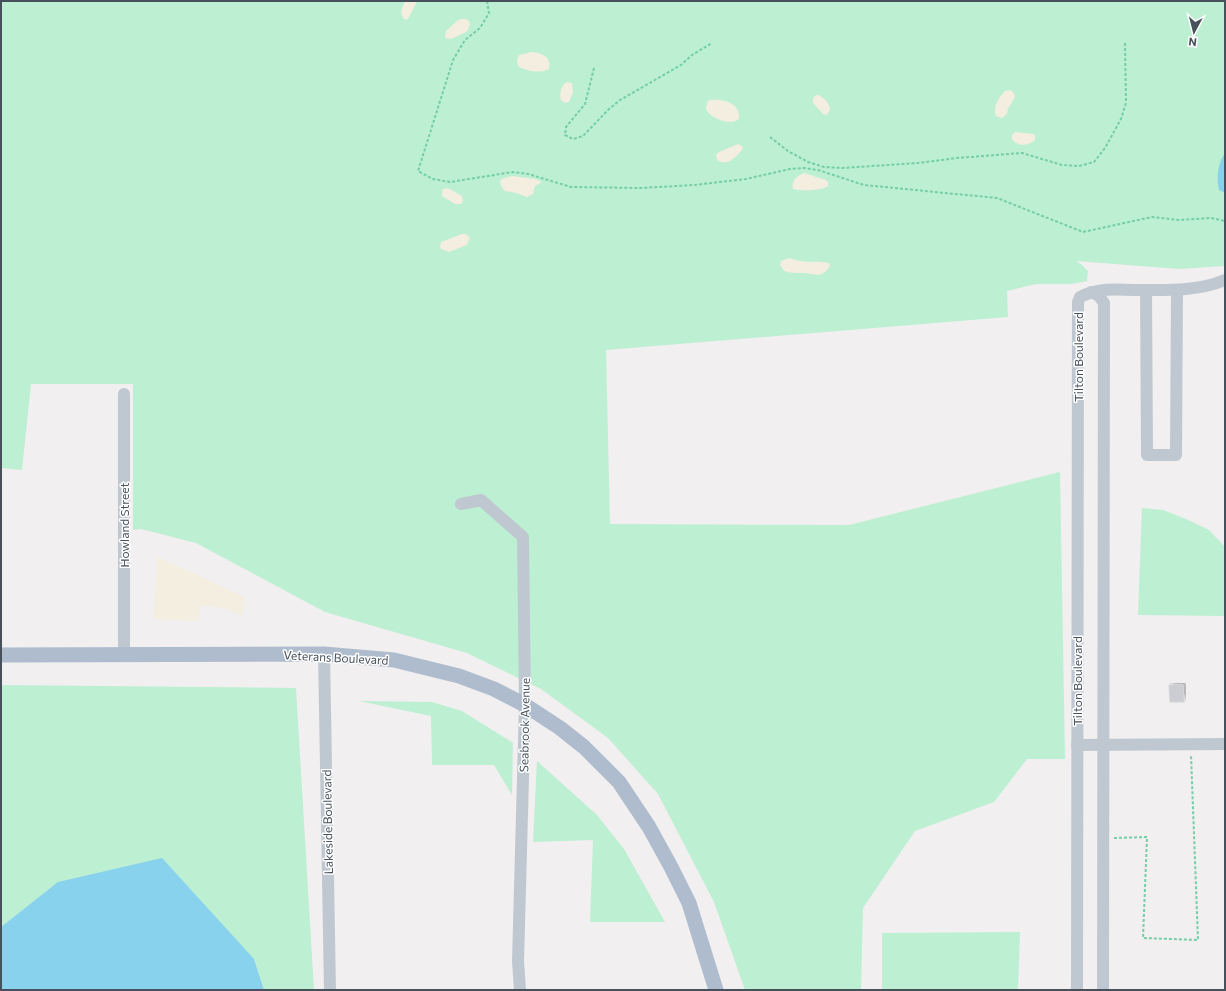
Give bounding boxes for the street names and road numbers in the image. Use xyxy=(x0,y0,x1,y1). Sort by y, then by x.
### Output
street label: Tilton Boulevard xyxy=(1071,312,1085,402)
street label: Howland Street xyxy=(117,482,131,567)
street label: Tilton Boulevard xyxy=(1070,636,1084,726)
street label: Veterans Boulevard xyxy=(283,647,389,667)
street label: Seabrook Avenue xyxy=(516,678,532,772)
street label: Lakeside Boulevard xyxy=(319,770,335,874)

